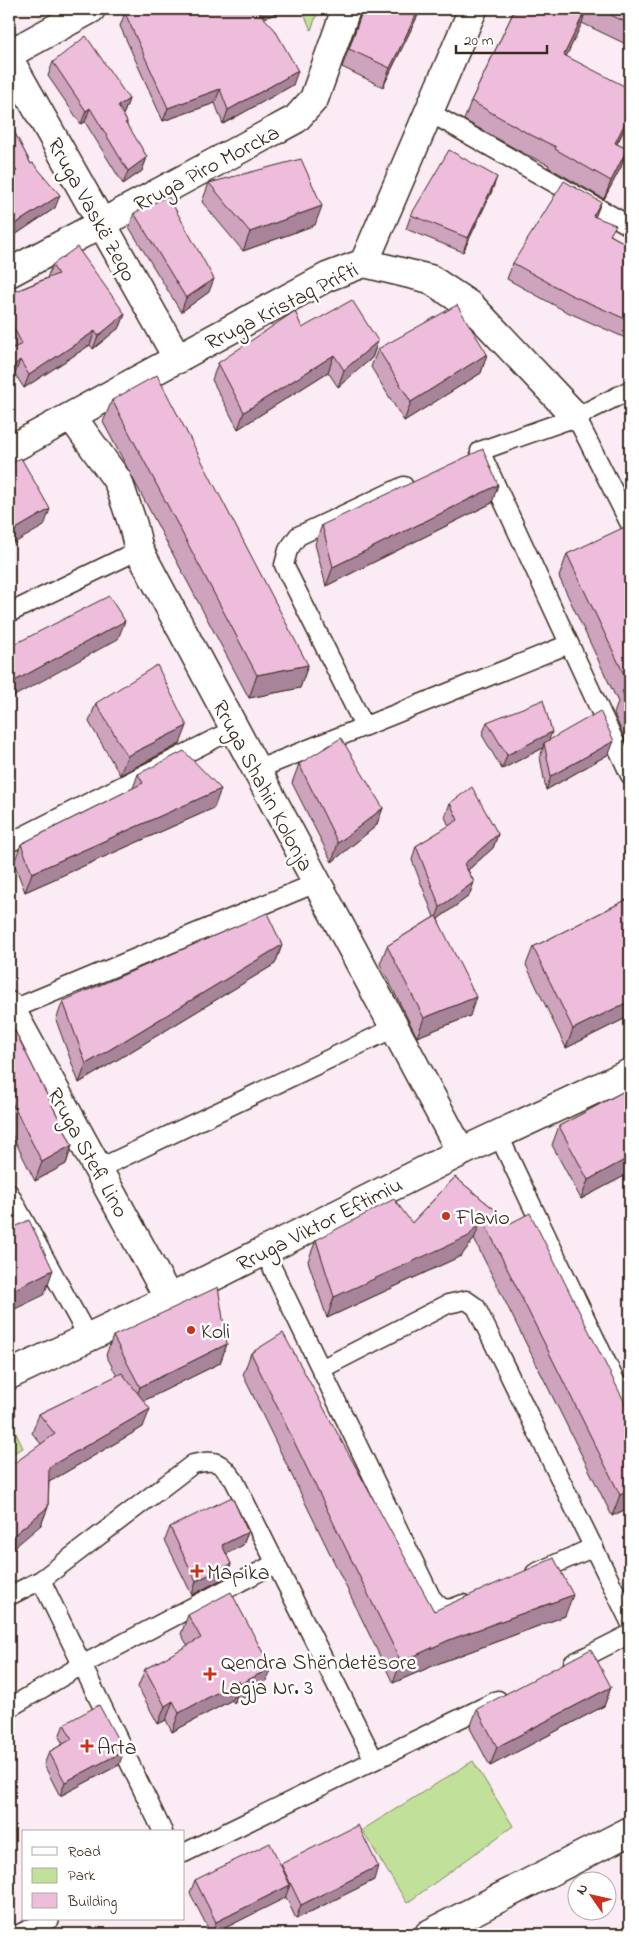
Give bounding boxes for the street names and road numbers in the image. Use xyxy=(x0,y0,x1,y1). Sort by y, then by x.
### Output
street label: Rruga Piro Morcka xyxy=(129,118,286,222)
street label: Rruga Vaskë Zeqo xyxy=(37,133,143,289)
street label: Rruga Kristaq Prifti xyxy=(200,255,365,361)
street label: Rruga Shahin Kolonja xyxy=(202,695,320,878)
street label: Rruga Stefi Lino xyxy=(37,1083,135,1225)
street label: Rruga Viktor Eftimiu xyxy=(232,1170,409,1282)

